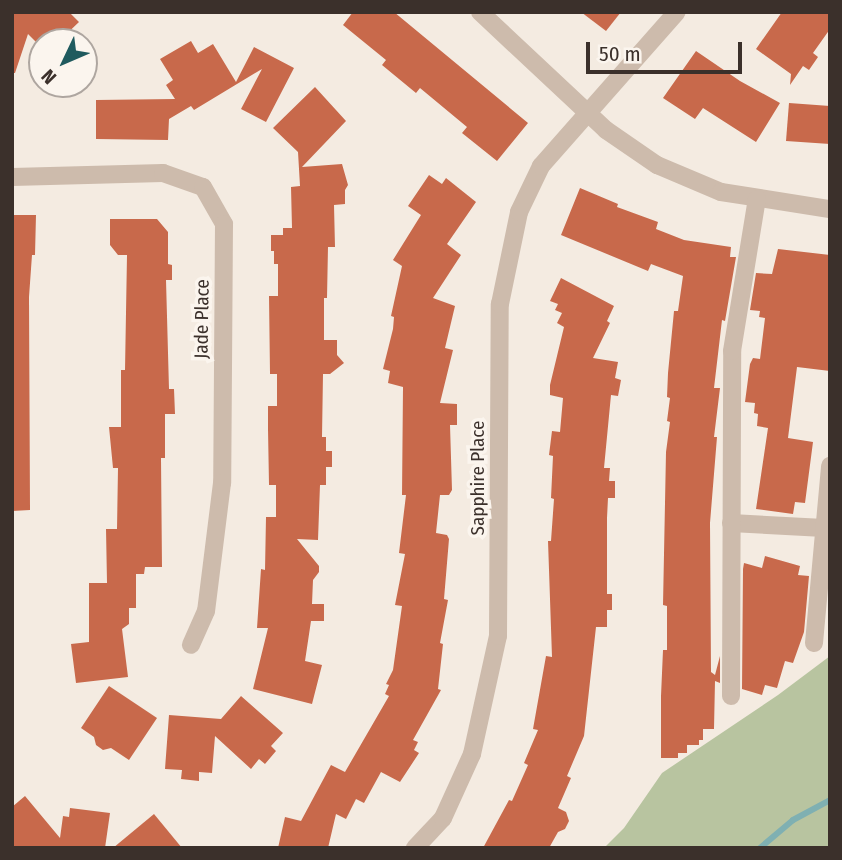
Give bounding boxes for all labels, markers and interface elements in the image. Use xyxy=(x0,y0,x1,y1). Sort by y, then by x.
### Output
north arrow xyxy=(28,28,98,98)
scale bar xyxy=(590,28,746,72)
text: 50 m xyxy=(599,41,641,67)
text: N xyxy=(37,64,61,89)
street label: Jade Place xyxy=(190,279,214,359)
street label: Sapphire Place xyxy=(467,421,489,535)

